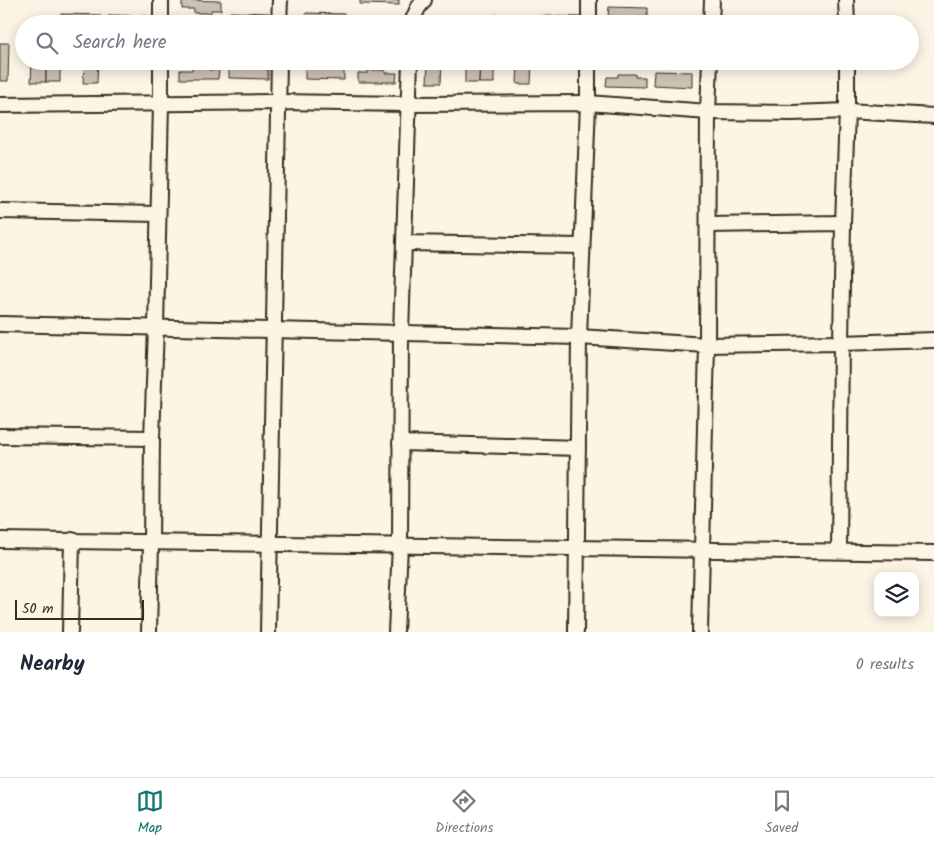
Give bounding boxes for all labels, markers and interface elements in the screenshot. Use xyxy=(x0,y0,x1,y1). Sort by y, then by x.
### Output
search box xyxy=(15,15,919,70)
text: Search here xyxy=(73,28,167,58)
icon: search xyxy=(33,29,61,57)
map controls xyxy=(874,572,919,617)
button: layers xyxy=(874,572,919,617)
scale bar xyxy=(15,597,144,620)
text: 50 m xyxy=(22,598,53,620)
text: Nearby xyxy=(20,648,85,681)
text: 0 results xyxy=(856,652,914,677)
tab: Map xyxy=(136,787,164,839)
tab: Directions xyxy=(435,787,493,839)
tab: Saved xyxy=(765,787,798,839)

